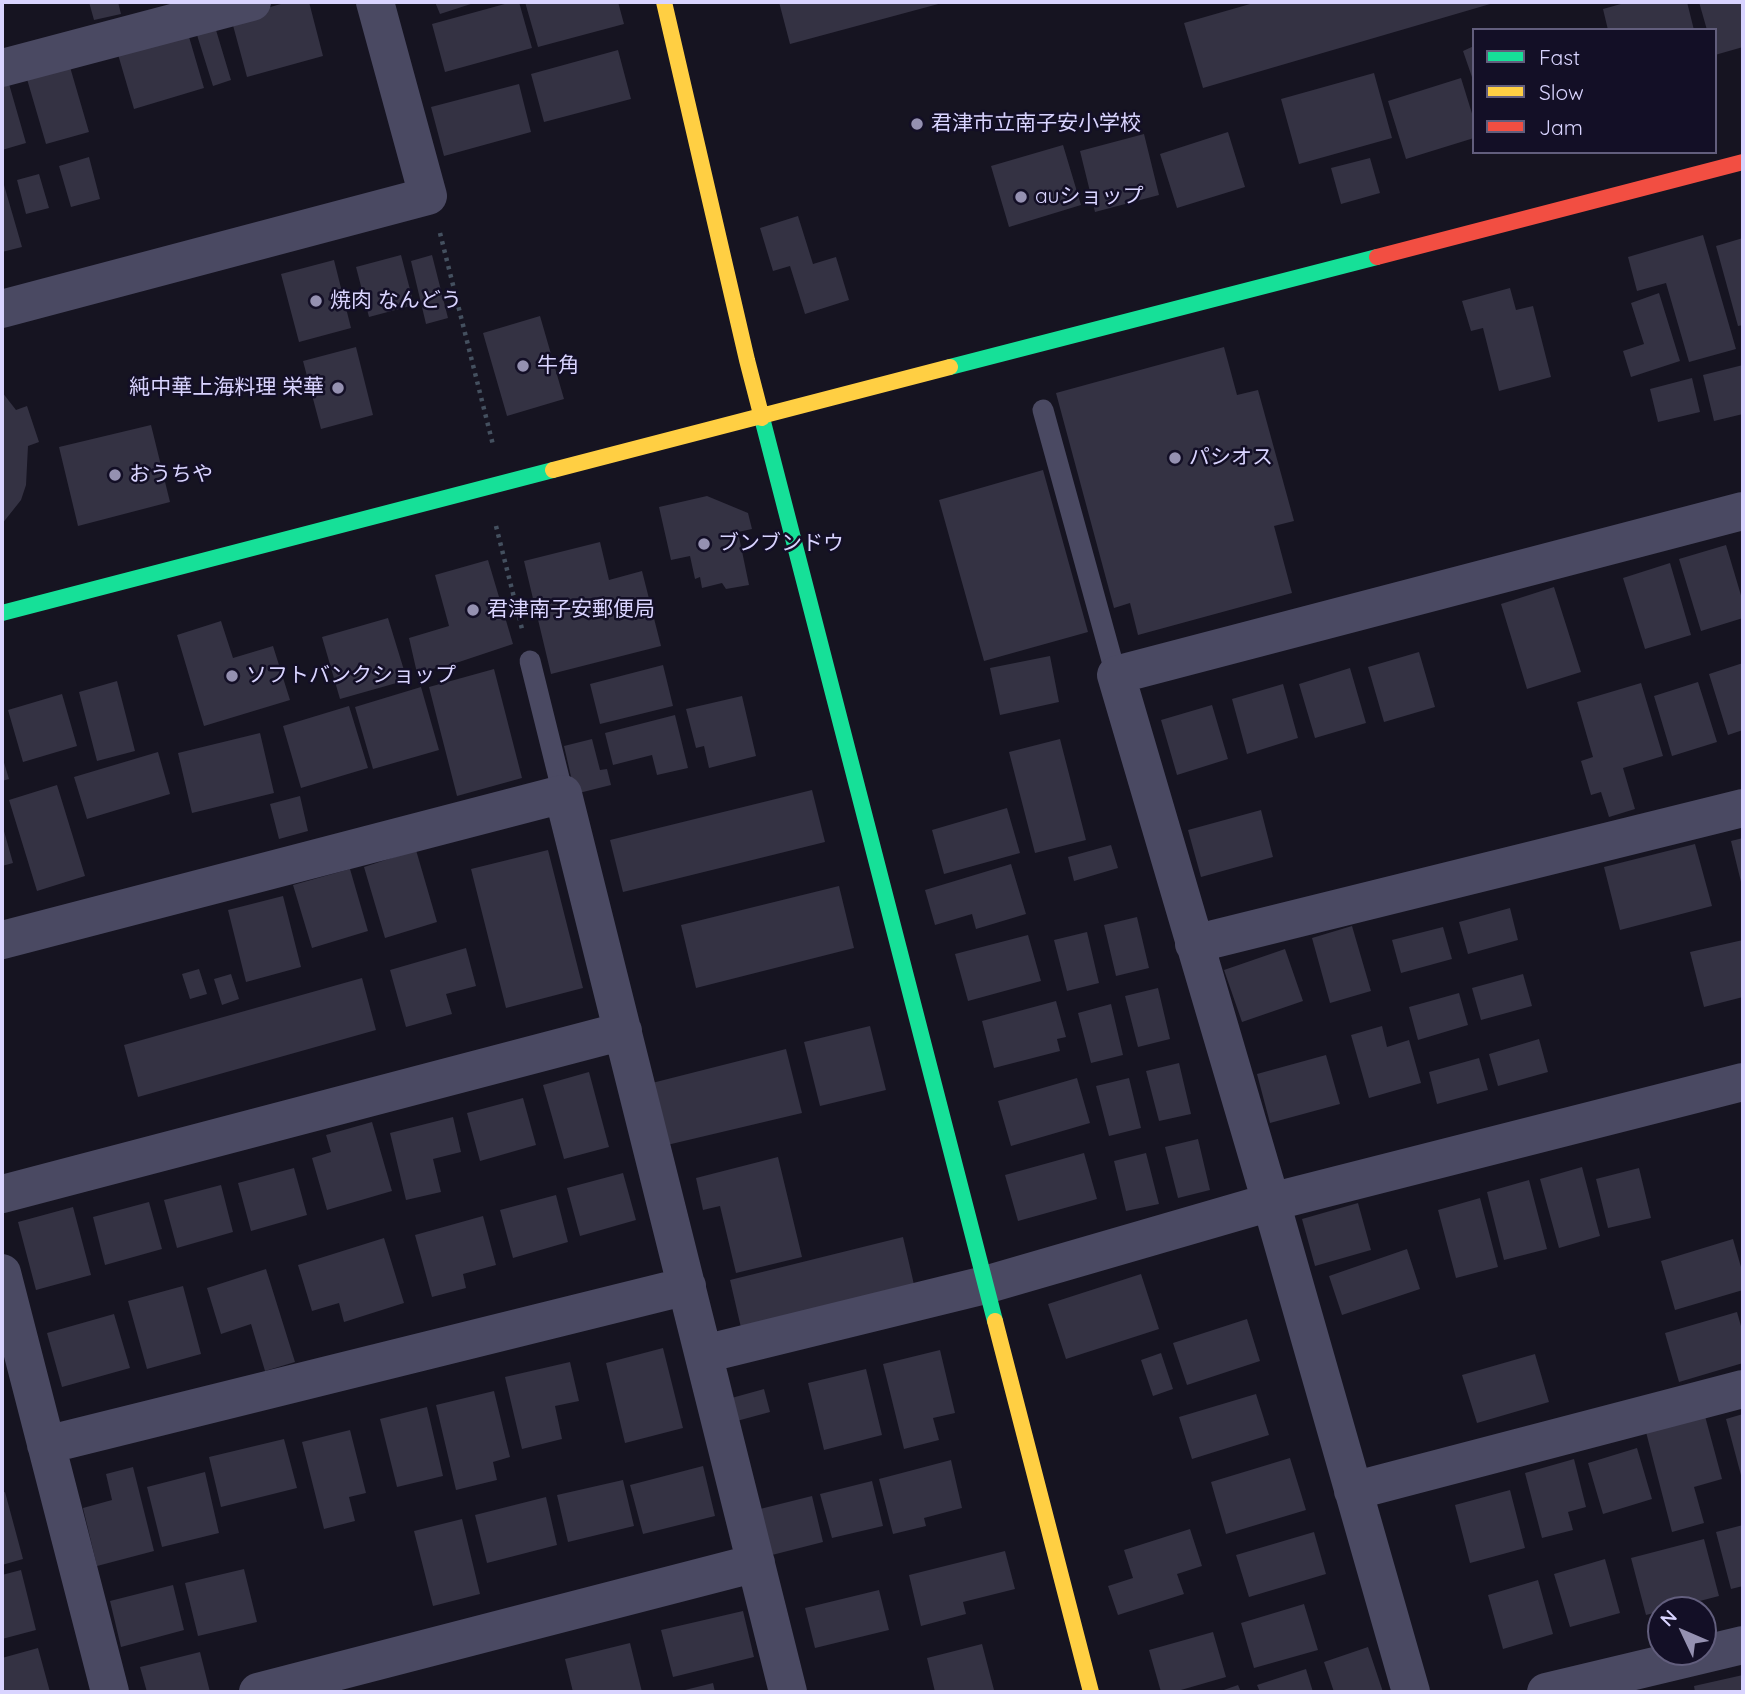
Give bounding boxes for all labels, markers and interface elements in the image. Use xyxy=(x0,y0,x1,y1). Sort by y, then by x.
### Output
legend xyxy=(1472,28,1717,154)
text: Fast xyxy=(1539,44,1580,70)
text: Slow xyxy=(1539,79,1584,105)
place label: 君津市立南子安小学校 xyxy=(931,111,1141,137)
text: Jam xyxy=(1539,114,1583,140)
marker: 君津市立南子安小学校 xyxy=(909,116,925,132)
place label: auショップ xyxy=(1035,184,1143,210)
marker: auショップ xyxy=(1013,189,1029,205)
place label: 焼肉 なんどう xyxy=(330,288,462,314)
marker: 焼肉 なんどう xyxy=(308,293,324,309)
place label: 牛角 xyxy=(537,353,579,379)
marker: 牛角 xyxy=(515,358,531,374)
place label: 純中華上海料理 栄華 xyxy=(129,375,324,401)
marker: 純中華上海料理 栄華 xyxy=(330,380,346,396)
place label: パシオス xyxy=(1189,445,1273,471)
marker: パシオス xyxy=(1167,450,1183,466)
place label: おうちや xyxy=(129,462,213,488)
marker: おうちや xyxy=(107,467,123,483)
place label: ブンブンドウ xyxy=(718,531,844,557)
marker: ブンブンドウ xyxy=(696,536,712,552)
place label: 君津南子安郵便局 xyxy=(487,597,655,623)
marker: 君津南子安郵便局 xyxy=(465,602,481,618)
place label: ソフトバンクショップ xyxy=(246,663,456,689)
marker: ソフトバンクショップ xyxy=(224,668,240,684)
north arrow xyxy=(1647,1596,1717,1666)
text: N xyxy=(1655,1604,1682,1631)

